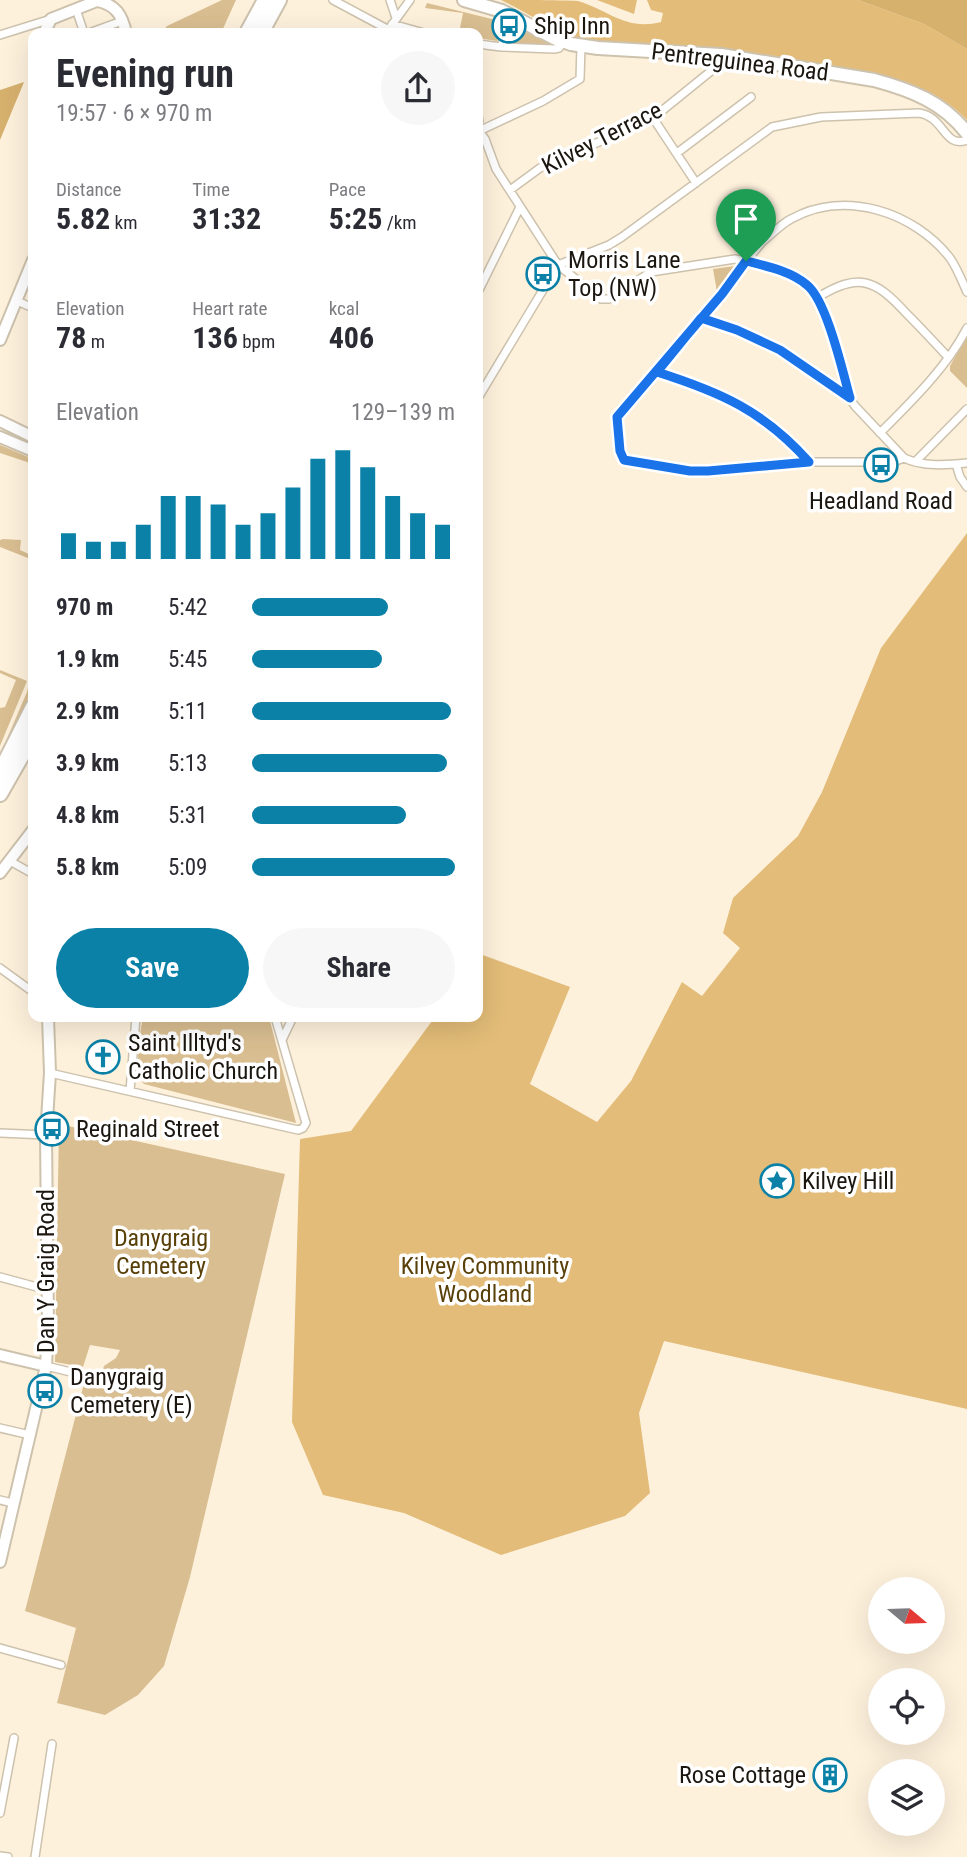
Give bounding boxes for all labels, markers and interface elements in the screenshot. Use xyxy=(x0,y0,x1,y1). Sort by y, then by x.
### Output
bus stop icon: Ship Inn xyxy=(490,7,528,45)
place label: Ship Inn xyxy=(534,12,610,40)
street label: Pentreguinea Road xyxy=(650,37,830,87)
button: share xyxy=(381,51,455,125)
text: Evening run xyxy=(56,52,234,96)
street label: Kilvey Terrace xyxy=(537,96,667,180)
text: 19:57 · 6 × 970 m xyxy=(56,100,212,127)
text: Distance xyxy=(56,178,121,201)
text: Time xyxy=(192,178,230,201)
text: Pace xyxy=(329,178,366,201)
pin xyxy=(716,189,776,261)
icon: arrive xyxy=(727,200,765,238)
text: 5.82 xyxy=(56,201,110,236)
text: 31:32 xyxy=(192,201,261,236)
text: 5:25 xyxy=(329,201,382,236)
text: km xyxy=(110,211,137,234)
text: /km xyxy=(382,211,417,234)
place label: Morris Lane Top (NW) xyxy=(568,246,681,302)
bus stop icon: Morris Lane Top (NW) xyxy=(524,255,562,293)
text: Elevation xyxy=(56,297,124,320)
text: Heart rate xyxy=(192,297,267,320)
text: kcal xyxy=(329,297,359,320)
text: 78 xyxy=(56,320,86,355)
text: 136 xyxy=(192,320,238,355)
text: 406 xyxy=(329,320,374,355)
text: m xyxy=(86,330,105,353)
text: bpm xyxy=(238,330,275,353)
text: Elevation xyxy=(56,399,139,426)
text: 129–139 m xyxy=(351,399,455,426)
bus stop icon: Headland Road xyxy=(862,446,900,484)
place label: Headland Road xyxy=(809,487,953,515)
text: 970 m xyxy=(56,594,113,621)
text: 5:42 xyxy=(168,594,207,621)
text: 1.9 km xyxy=(56,646,119,673)
text: 5:45 xyxy=(168,646,207,673)
text: 2.9 km xyxy=(56,698,119,725)
text: 5:11 xyxy=(168,698,207,725)
text: 3.9 km xyxy=(56,750,119,777)
text: 5:13 xyxy=(168,750,207,777)
text: 4.8 km xyxy=(56,802,119,829)
text: 5:31 xyxy=(168,802,207,829)
text: 5.8 km xyxy=(56,854,119,881)
text: 5:09 xyxy=(168,854,207,881)
button: Save xyxy=(56,928,249,1008)
button: Share xyxy=(263,928,455,1008)
place label: Saint Illtyd's Catholic Church xyxy=(128,1029,278,1085)
church icon: Saint Illtyd's Catholic Church xyxy=(84,1038,122,1076)
bus stop icon: Reginald Street xyxy=(33,1110,71,1148)
place label: Reginald Street xyxy=(76,1115,220,1143)
place icon: Kilvey Hill xyxy=(758,1162,796,1200)
place label: Kilvey Hill xyxy=(802,1167,894,1195)
street label: Dan Y Graig Road xyxy=(32,1189,60,1353)
park label: Danygraig Cemetery xyxy=(114,1224,208,1280)
park label: Kilvey Community Woodland xyxy=(401,1252,569,1308)
place label: Danygraig Cemetery (E) xyxy=(70,1363,193,1419)
bus stop icon: Danygraig Cemetery (E) xyxy=(26,1372,64,1410)
north arrow xyxy=(868,1577,945,1654)
map controls xyxy=(868,1577,945,1836)
button: locate xyxy=(868,1668,945,1745)
building icon: Rose Cottage xyxy=(811,1756,849,1794)
button: layers xyxy=(868,1759,945,1836)
place label: Rose Cottage xyxy=(679,1761,806,1789)

